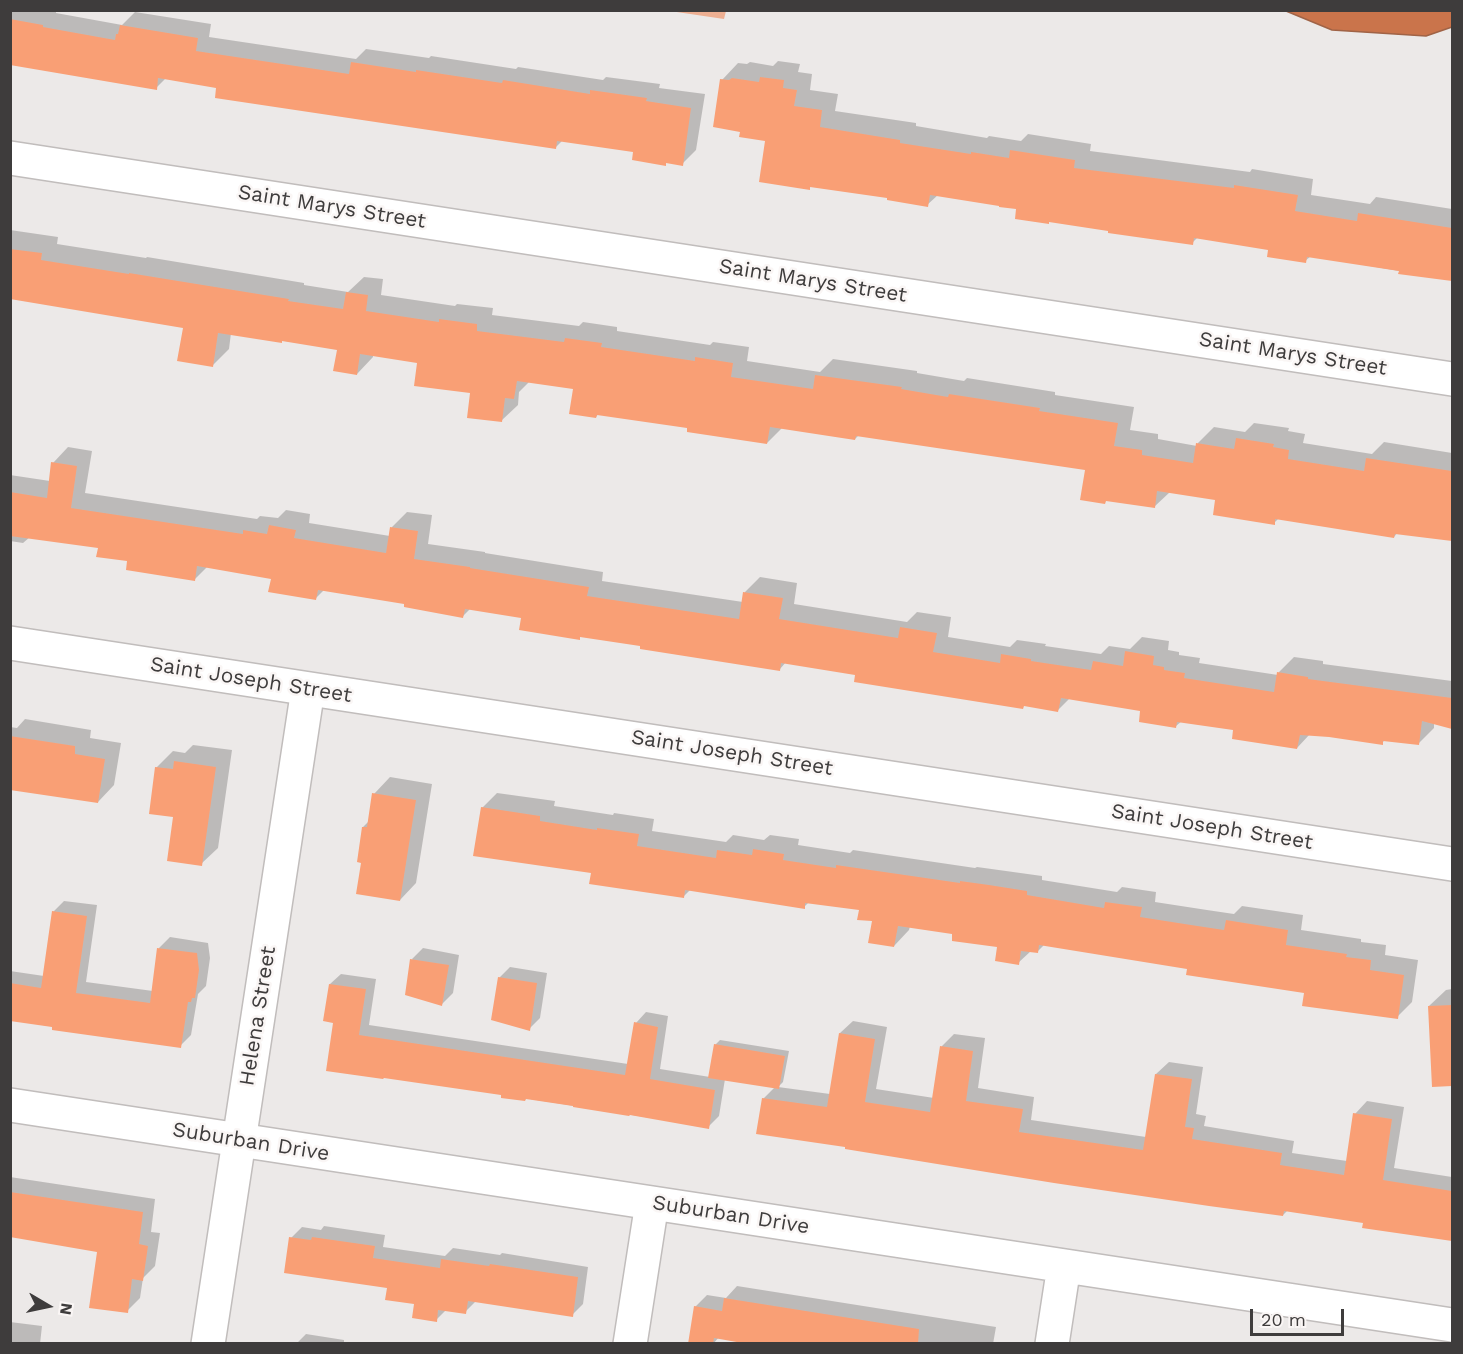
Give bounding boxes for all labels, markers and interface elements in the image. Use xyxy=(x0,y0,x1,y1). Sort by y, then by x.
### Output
street label: Saint Marys Street xyxy=(236,180,428,234)
street label: Saint Marys Street xyxy=(717,254,909,308)
street label: Saint Marys Street xyxy=(1197,327,1389,381)
street label: Saint Joseph Street xyxy=(148,652,354,708)
street label: Saint Joseph Street xyxy=(629,725,835,781)
street label: Saint Joseph Street xyxy=(1109,799,1315,855)
street label: Helena Street xyxy=(235,944,281,1088)
street label: Suburban Drive xyxy=(171,1117,331,1167)
street label: Suburban Drive xyxy=(651,1190,811,1240)
north arrow xyxy=(18,1276,78,1336)
scale bar xyxy=(1253,1297,1348,1335)
text: N xyxy=(56,1302,77,1316)
text: 20 m xyxy=(1261,1309,1306,1330)

